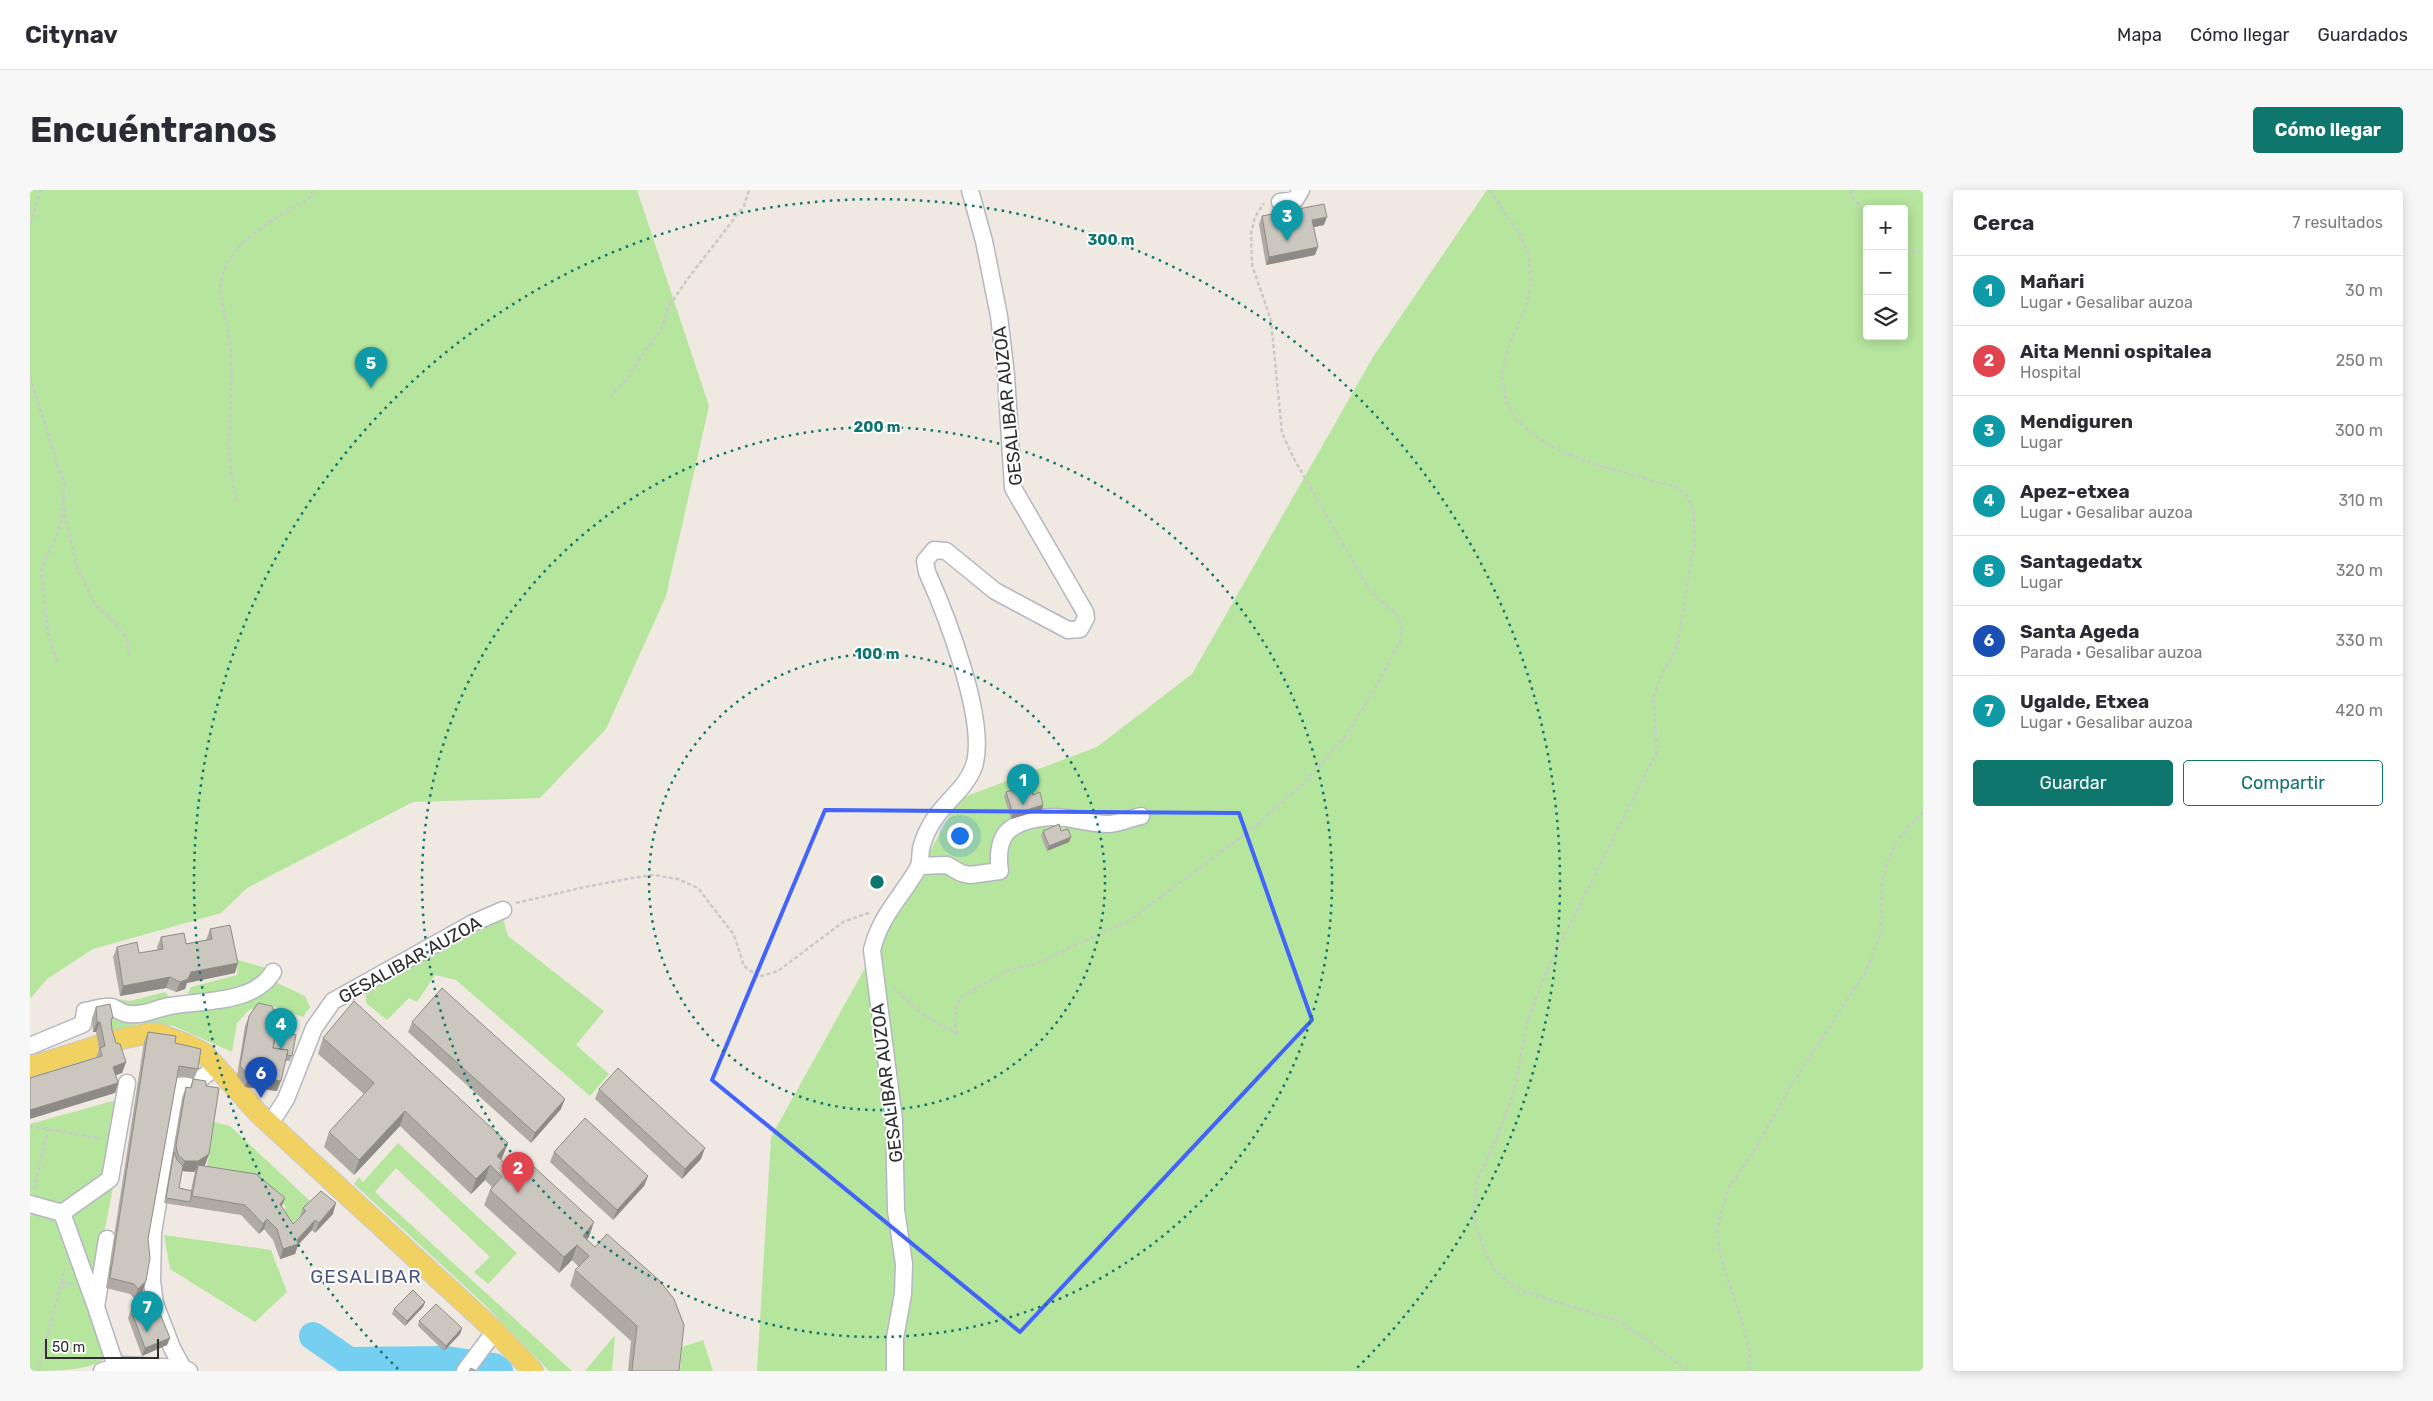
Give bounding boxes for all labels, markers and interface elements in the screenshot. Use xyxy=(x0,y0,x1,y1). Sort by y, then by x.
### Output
text: Citynav xyxy=(25,21,118,49)
text: Mapa xyxy=(2117,24,2162,46)
text: Cómo llegar xyxy=(2190,24,2289,46)
text: Guardados xyxy=(2317,24,2408,46)
button: Cómo llegar xyxy=(2253,107,2403,153)
text: Encuéntranos xyxy=(30,109,277,151)
pin: 3 xyxy=(1271,200,1303,241)
map controls xyxy=(1863,205,1908,340)
button: + xyxy=(1863,205,1908,250)
text: Cerca xyxy=(1973,210,2034,235)
text: 7 resultados xyxy=(2292,213,2383,232)
text: 300 m xyxy=(1087,231,1135,249)
button: − xyxy=(1863,250,1908,295)
text: Mañari xyxy=(2020,270,2084,293)
text: 1 xyxy=(1985,281,1993,300)
text: 30 m xyxy=(2345,281,2383,300)
text: Lugar · Gesalibar auzoa xyxy=(2020,293,2193,312)
button: layers xyxy=(1863,295,1908,340)
street label: GESALIBAR AUZOA xyxy=(989,325,1027,487)
text: Aita Menni ospitalea xyxy=(2020,340,2212,363)
pin: 5 xyxy=(355,347,387,388)
text: 2 xyxy=(1984,351,1994,370)
text: 250 m xyxy=(2336,351,2383,370)
text: Hospital xyxy=(2020,363,2081,382)
text: Mendiguren xyxy=(2020,410,2133,433)
text: 200 m xyxy=(853,418,901,436)
text: 3 xyxy=(1984,421,1994,440)
text: 300 m xyxy=(2335,421,2383,440)
text: Lugar xyxy=(2020,433,2063,452)
text: Apez-etxea xyxy=(2020,480,2130,503)
text: 4 xyxy=(1984,491,1994,510)
text: 310 m xyxy=(2339,491,2383,510)
text: Lugar · Gesalibar auzoa xyxy=(2020,503,2193,522)
text: Santagedatx xyxy=(2020,550,2143,573)
text: 5 xyxy=(1984,561,1994,580)
text: 320 m xyxy=(2336,561,2383,580)
text: Lugar xyxy=(2020,573,2063,592)
text: Santa Ageda xyxy=(2020,620,2140,643)
text: 6 xyxy=(1984,631,1994,650)
text: 330 m xyxy=(2335,631,2383,650)
text: Parada · Gesalibar auzoa xyxy=(2020,643,2202,662)
text: 100 m xyxy=(855,645,899,663)
text: Ugalde, Etxea xyxy=(2020,690,2149,713)
text: 7 xyxy=(1984,701,1994,720)
text: 420 m xyxy=(2335,701,2383,720)
text: Lugar · Gesalibar auzoa xyxy=(2020,713,2193,732)
button: Guardar xyxy=(1973,760,2173,806)
button: Compartir xyxy=(2183,760,2383,806)
pin: 1 xyxy=(1007,764,1039,805)
your location xyxy=(947,823,973,849)
centre of rings xyxy=(868,873,886,891)
street label: GESALIBAR AUZOA xyxy=(335,912,485,1008)
street label: GESALIBAR AUZOA xyxy=(866,1002,908,1164)
pin: 4 xyxy=(265,1008,297,1049)
pin: 6 xyxy=(245,1057,277,1098)
pin: 2 xyxy=(502,1152,534,1193)
district label: GESALIBAR xyxy=(310,1265,422,1288)
pin: 7 xyxy=(131,1291,163,1332)
scale bar xyxy=(45,1336,159,1359)
text: 50 m xyxy=(52,1339,85,1356)

